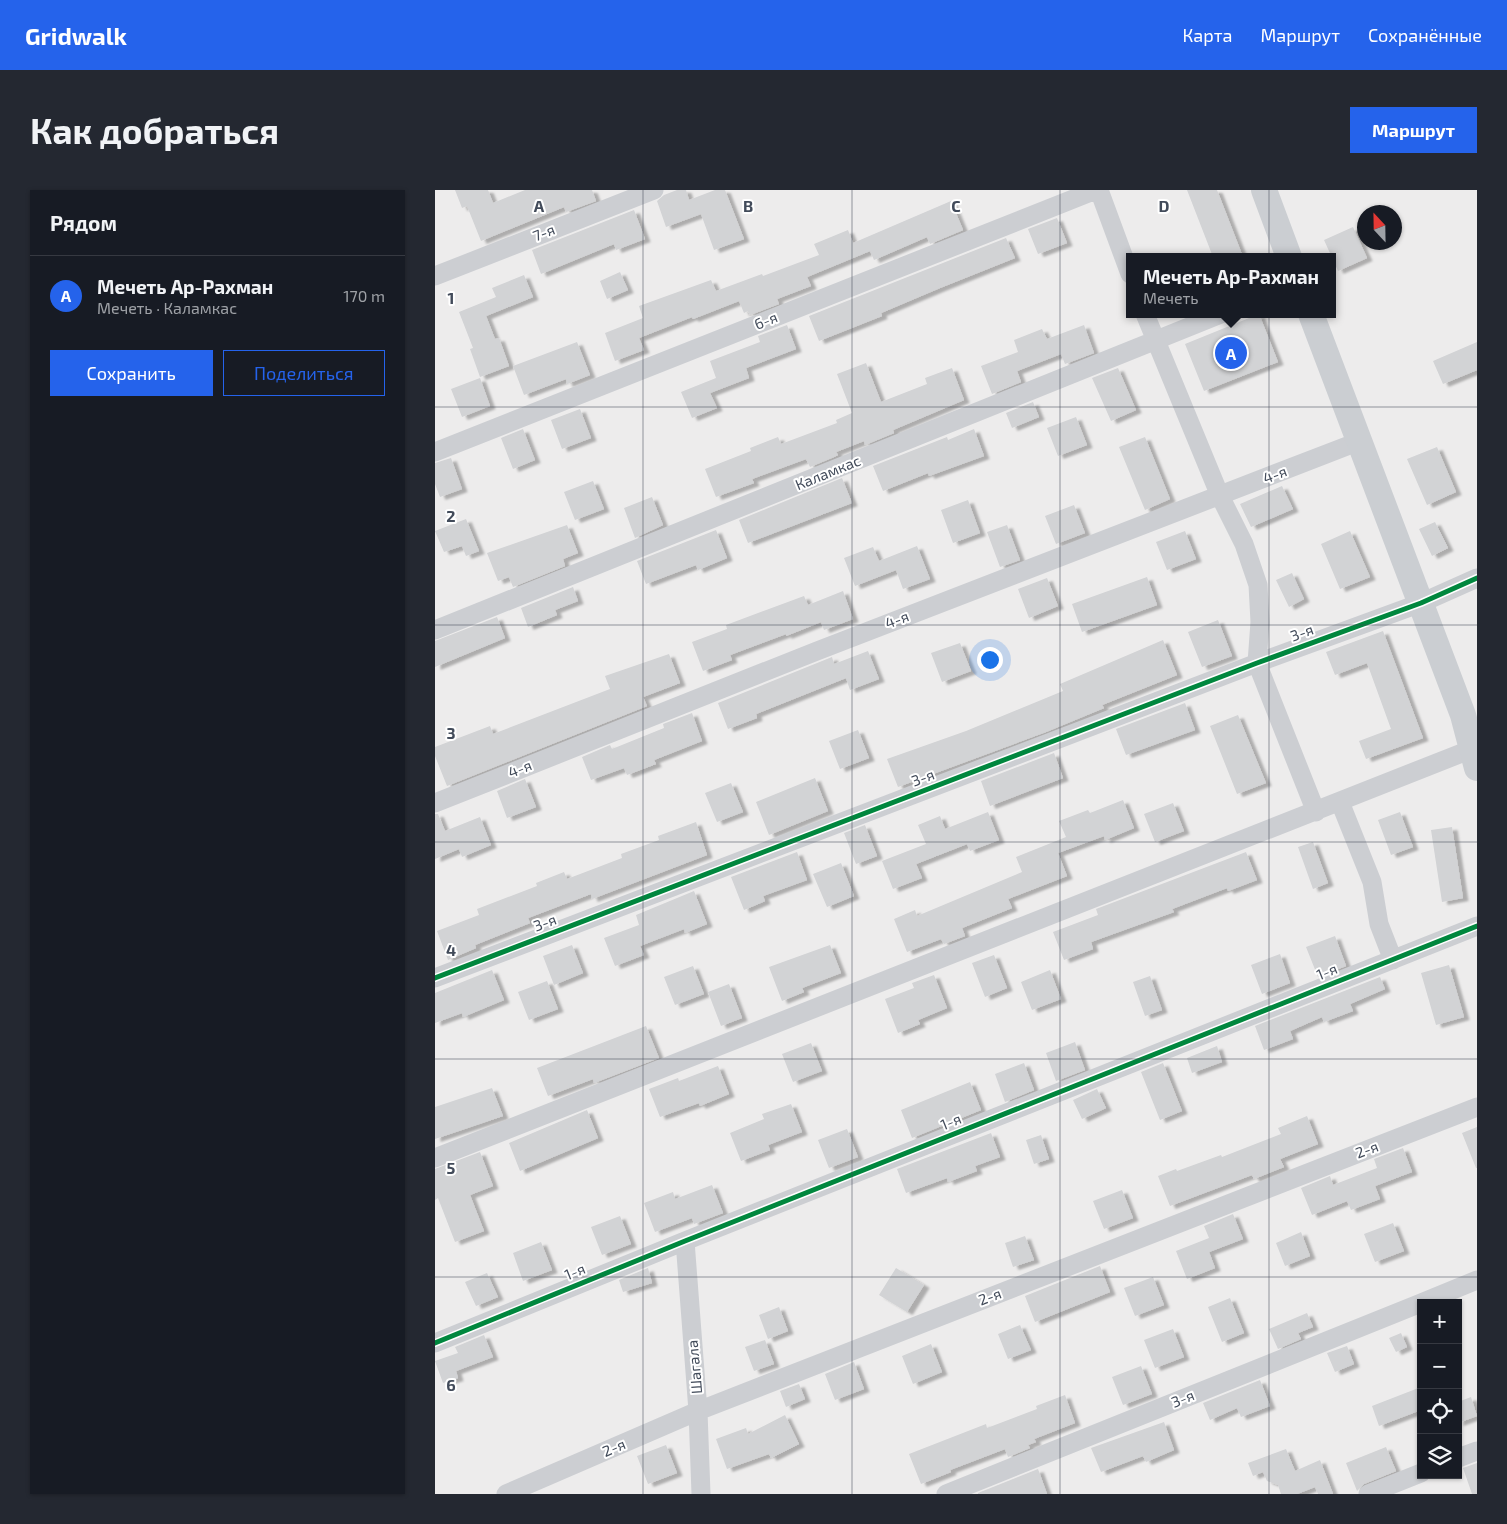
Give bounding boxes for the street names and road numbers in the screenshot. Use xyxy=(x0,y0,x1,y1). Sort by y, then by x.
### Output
street label: 7-я xyxy=(530,220,557,244)
street label: 6-я xyxy=(751,307,780,333)
street label: Каламкас xyxy=(792,451,863,493)
street label: 4-я xyxy=(1260,461,1289,487)
street label: 4-я xyxy=(882,606,911,632)
street label: 3-я xyxy=(1288,620,1316,644)
street label: 4-я xyxy=(505,755,534,781)
street label: 3-я xyxy=(909,765,937,790)
street label: 3-я xyxy=(531,910,559,935)
street label: 1-я xyxy=(1314,959,1340,983)
street label: 1-я xyxy=(938,1109,964,1133)
street label: 2-я xyxy=(1353,1136,1381,1162)
street label: 1-я xyxy=(562,1259,588,1283)
street label: 2-я xyxy=(976,1283,1004,1309)
street label: Шагала xyxy=(683,1339,705,1395)
street label: 3-я xyxy=(1168,1385,1197,1411)
street label: 2-я xyxy=(599,1434,628,1460)

